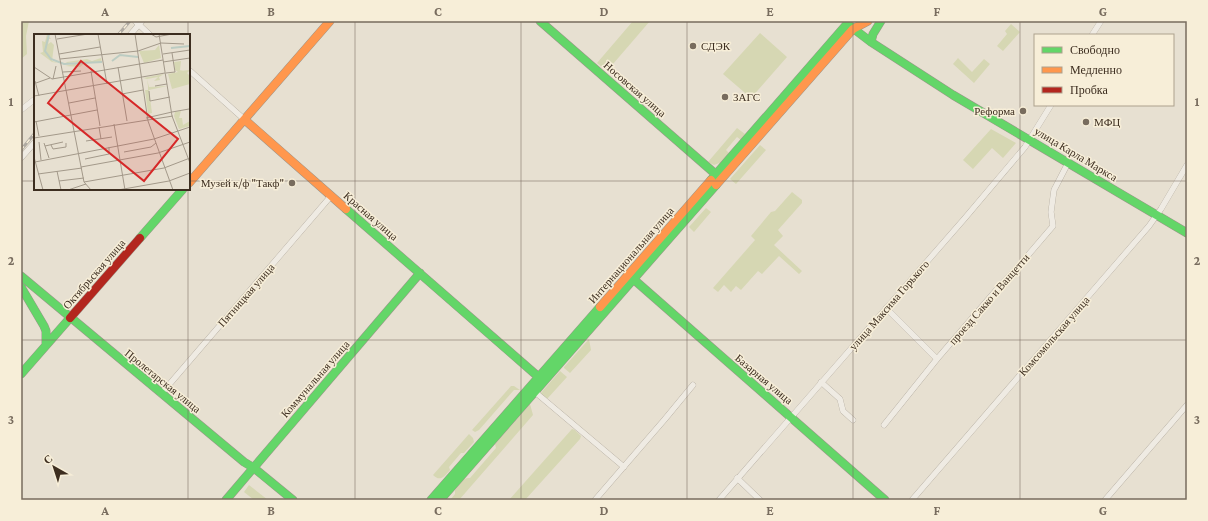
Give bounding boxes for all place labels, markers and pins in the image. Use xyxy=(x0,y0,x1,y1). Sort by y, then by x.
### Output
place label: СДЭК xyxy=(701,40,731,52)
marker: СДЭК xyxy=(688,41,698,51)
place label: ЗАГС xyxy=(733,91,760,103)
marker: ЗАГС xyxy=(720,92,730,102)
place label: Реформа xyxy=(974,105,1015,117)
marker: Реформа xyxy=(1018,106,1028,116)
place label: МФЦ xyxy=(1094,116,1120,128)
marker: МФЦ xyxy=(1081,117,1091,127)
place label: Музей к/ф "Такф" xyxy=(201,177,284,189)
marker: Музей к/ф "Такф" xyxy=(287,178,297,188)

